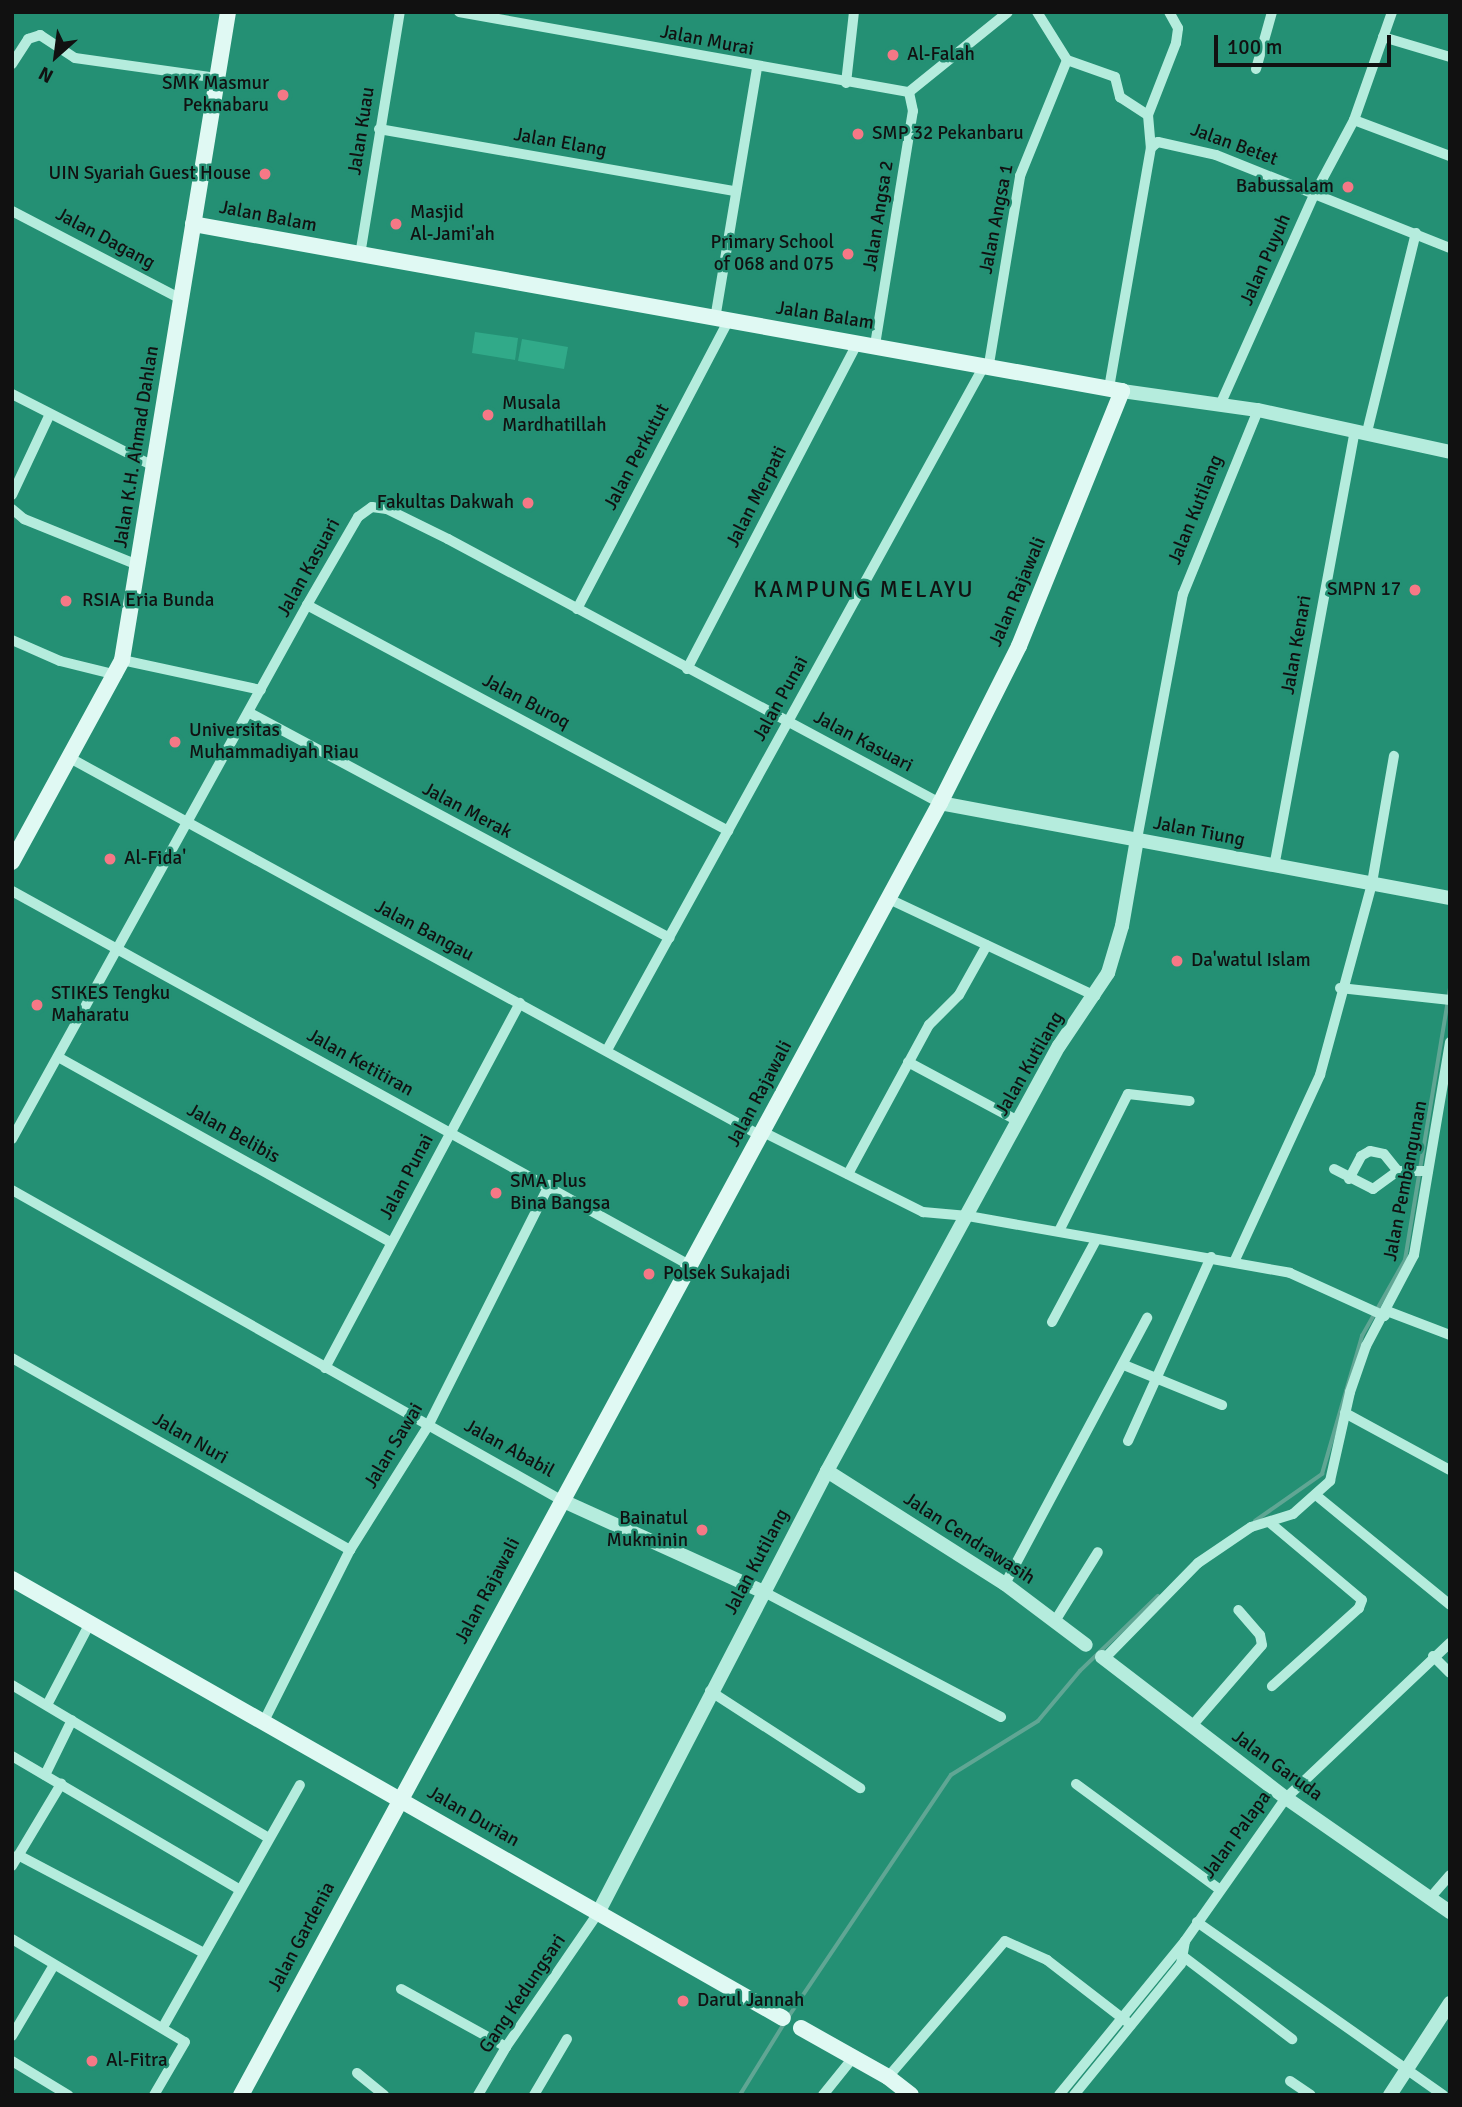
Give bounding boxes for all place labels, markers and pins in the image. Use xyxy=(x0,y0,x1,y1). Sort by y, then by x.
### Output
place label: Al-Falah xyxy=(907,44,975,66)
marker: Al-Falah xyxy=(885,47,901,63)
place label: SMK Masmur Peknabaru xyxy=(162,73,269,117)
marker: SMK Masmur Peknabaru xyxy=(275,87,291,103)
place label: SMP 32 Pekanbaru xyxy=(872,123,1024,145)
marker: SMP 32 Pekanbaru xyxy=(850,126,866,142)
place label: UIN Syariah Guest House xyxy=(48,163,251,185)
marker: UIN Syariah Guest House xyxy=(257,166,273,182)
place label: Babussalam xyxy=(1236,176,1334,198)
marker: Babussalam xyxy=(1340,179,1356,195)
place label: Masjid Al-Jami'ah xyxy=(410,202,495,246)
marker: Masjid Al-Jami'ah xyxy=(388,216,404,232)
place label: Primary School of 068 and 075 xyxy=(711,232,834,276)
marker: Primary School of 068 and 075 xyxy=(840,246,856,262)
place label: Musala Mardhatillah xyxy=(502,393,607,437)
marker: Musala Mardhatillah xyxy=(480,407,496,423)
place label: Fakultas Dakwah xyxy=(377,492,514,514)
marker: Fakultas Dakwah xyxy=(520,495,536,511)
place label: SMPN 17 xyxy=(1327,579,1401,601)
marker: SMPN 17 xyxy=(1407,582,1423,598)
place label: RSIA Eria Bunda xyxy=(82,590,214,612)
marker: RSIA Eria Bunda xyxy=(56,591,76,611)
place label: Universitas Muhammadiyah Riau xyxy=(189,720,359,764)
marker: Universitas Muhammadiyah Riau xyxy=(167,734,183,750)
place label: Al-Fida' xyxy=(124,848,186,870)
marker: Al-Fida' xyxy=(102,851,118,867)
place label: Da'watul Islam xyxy=(1191,950,1311,972)
marker: Da'watul Islam xyxy=(1169,953,1185,969)
place label: STIKES Tengku Maharatu xyxy=(51,983,170,1027)
marker: STIKES Tengku Maharatu xyxy=(29,997,45,1013)
place label: SMA Plus Bina Bangsa xyxy=(510,1171,610,1215)
marker: SMA Plus Bina Bangsa xyxy=(488,1185,504,1201)
place label: Polsek Sukajadi xyxy=(663,1263,790,1285)
marker: Polsek Sukajadi xyxy=(641,1266,657,1282)
place label: Bainatul Mukminin xyxy=(607,1508,688,1552)
marker: Bainatul Mukminin xyxy=(694,1522,710,1538)
place label: Darul Jannah xyxy=(697,1990,804,2012)
marker: Darul Jannah xyxy=(675,1993,691,2009)
place label: Al-Fitra xyxy=(106,2050,168,2072)
marker: Al-Fitra xyxy=(84,2053,100,2069)

